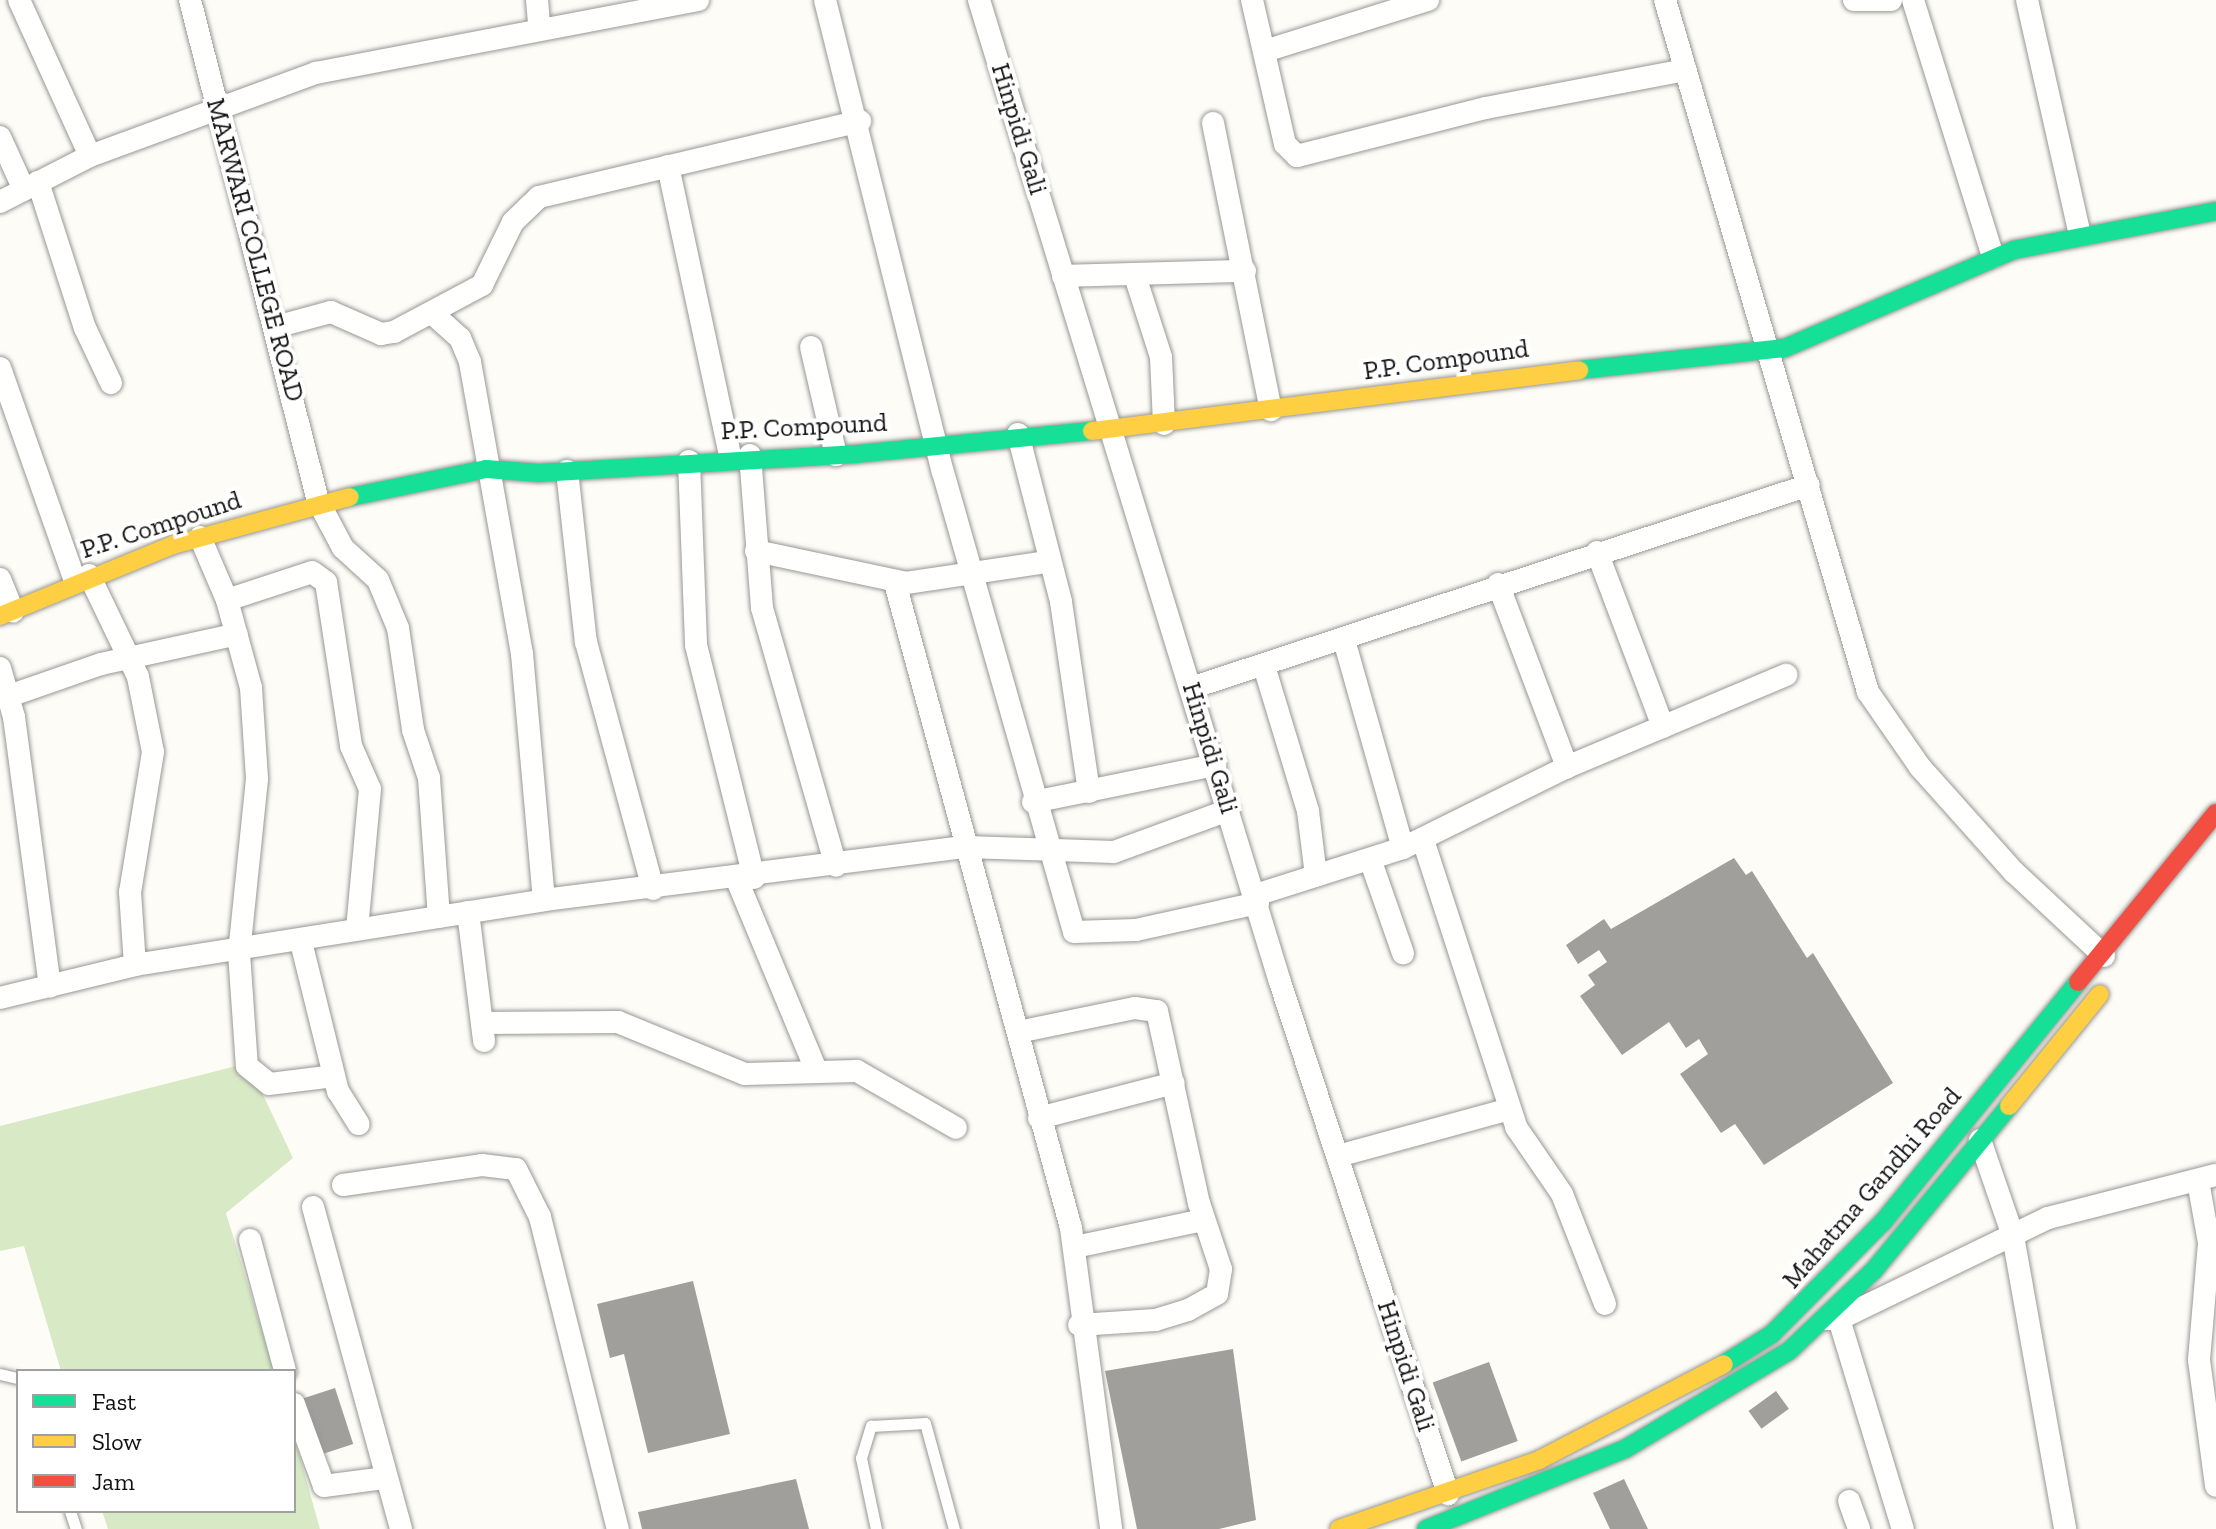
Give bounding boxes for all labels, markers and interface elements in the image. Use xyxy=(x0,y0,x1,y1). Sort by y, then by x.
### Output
street label: Hinpidi Gali xyxy=(984,60,1054,198)
street label: MARWARI COLLEGE ROAD xyxy=(199,95,311,405)
street label: P.P. Compound xyxy=(1361,333,1531,387)
street label: P.P. Compound xyxy=(720,407,888,447)
street label: P.P. Compound xyxy=(77,484,245,566)
street label: Hinpidi Gali xyxy=(1175,679,1245,817)
street label: Mahatma Gandhi Road xyxy=(1776,1081,1968,1295)
street label: Hinpidi Gali xyxy=(1370,1297,1442,1435)
legend xyxy=(16,1369,296,1513)
text: Fast xyxy=(92,1387,136,1416)
text: Slow xyxy=(92,1427,142,1456)
text: Jam xyxy=(92,1467,135,1496)

